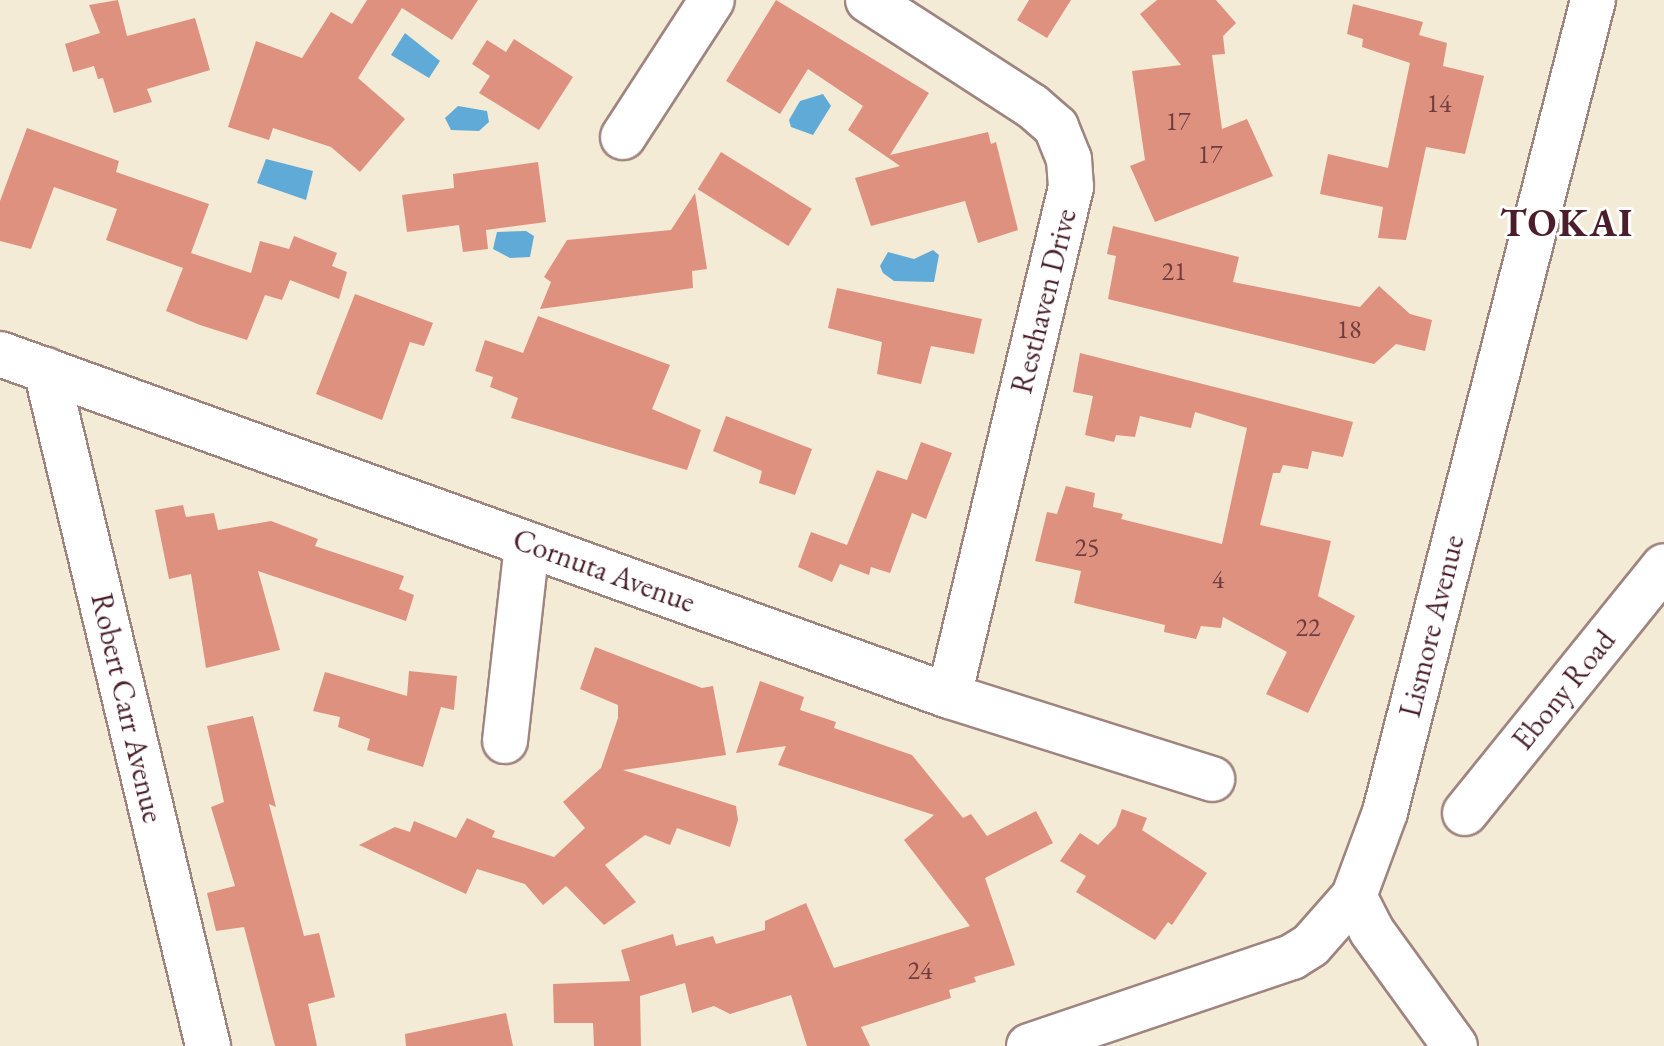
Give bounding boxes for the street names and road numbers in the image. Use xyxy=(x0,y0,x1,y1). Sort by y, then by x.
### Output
street label: Resthaven Drive xyxy=(1004,205,1084,397)
street label: Cornuta Avenue xyxy=(508,521,700,621)
street label: Lismore Avenue xyxy=(1392,531,1472,721)
street label: Robert Carr Avenue xyxy=(83,590,171,826)
street label: Ebony Road xyxy=(1505,623,1623,757)

